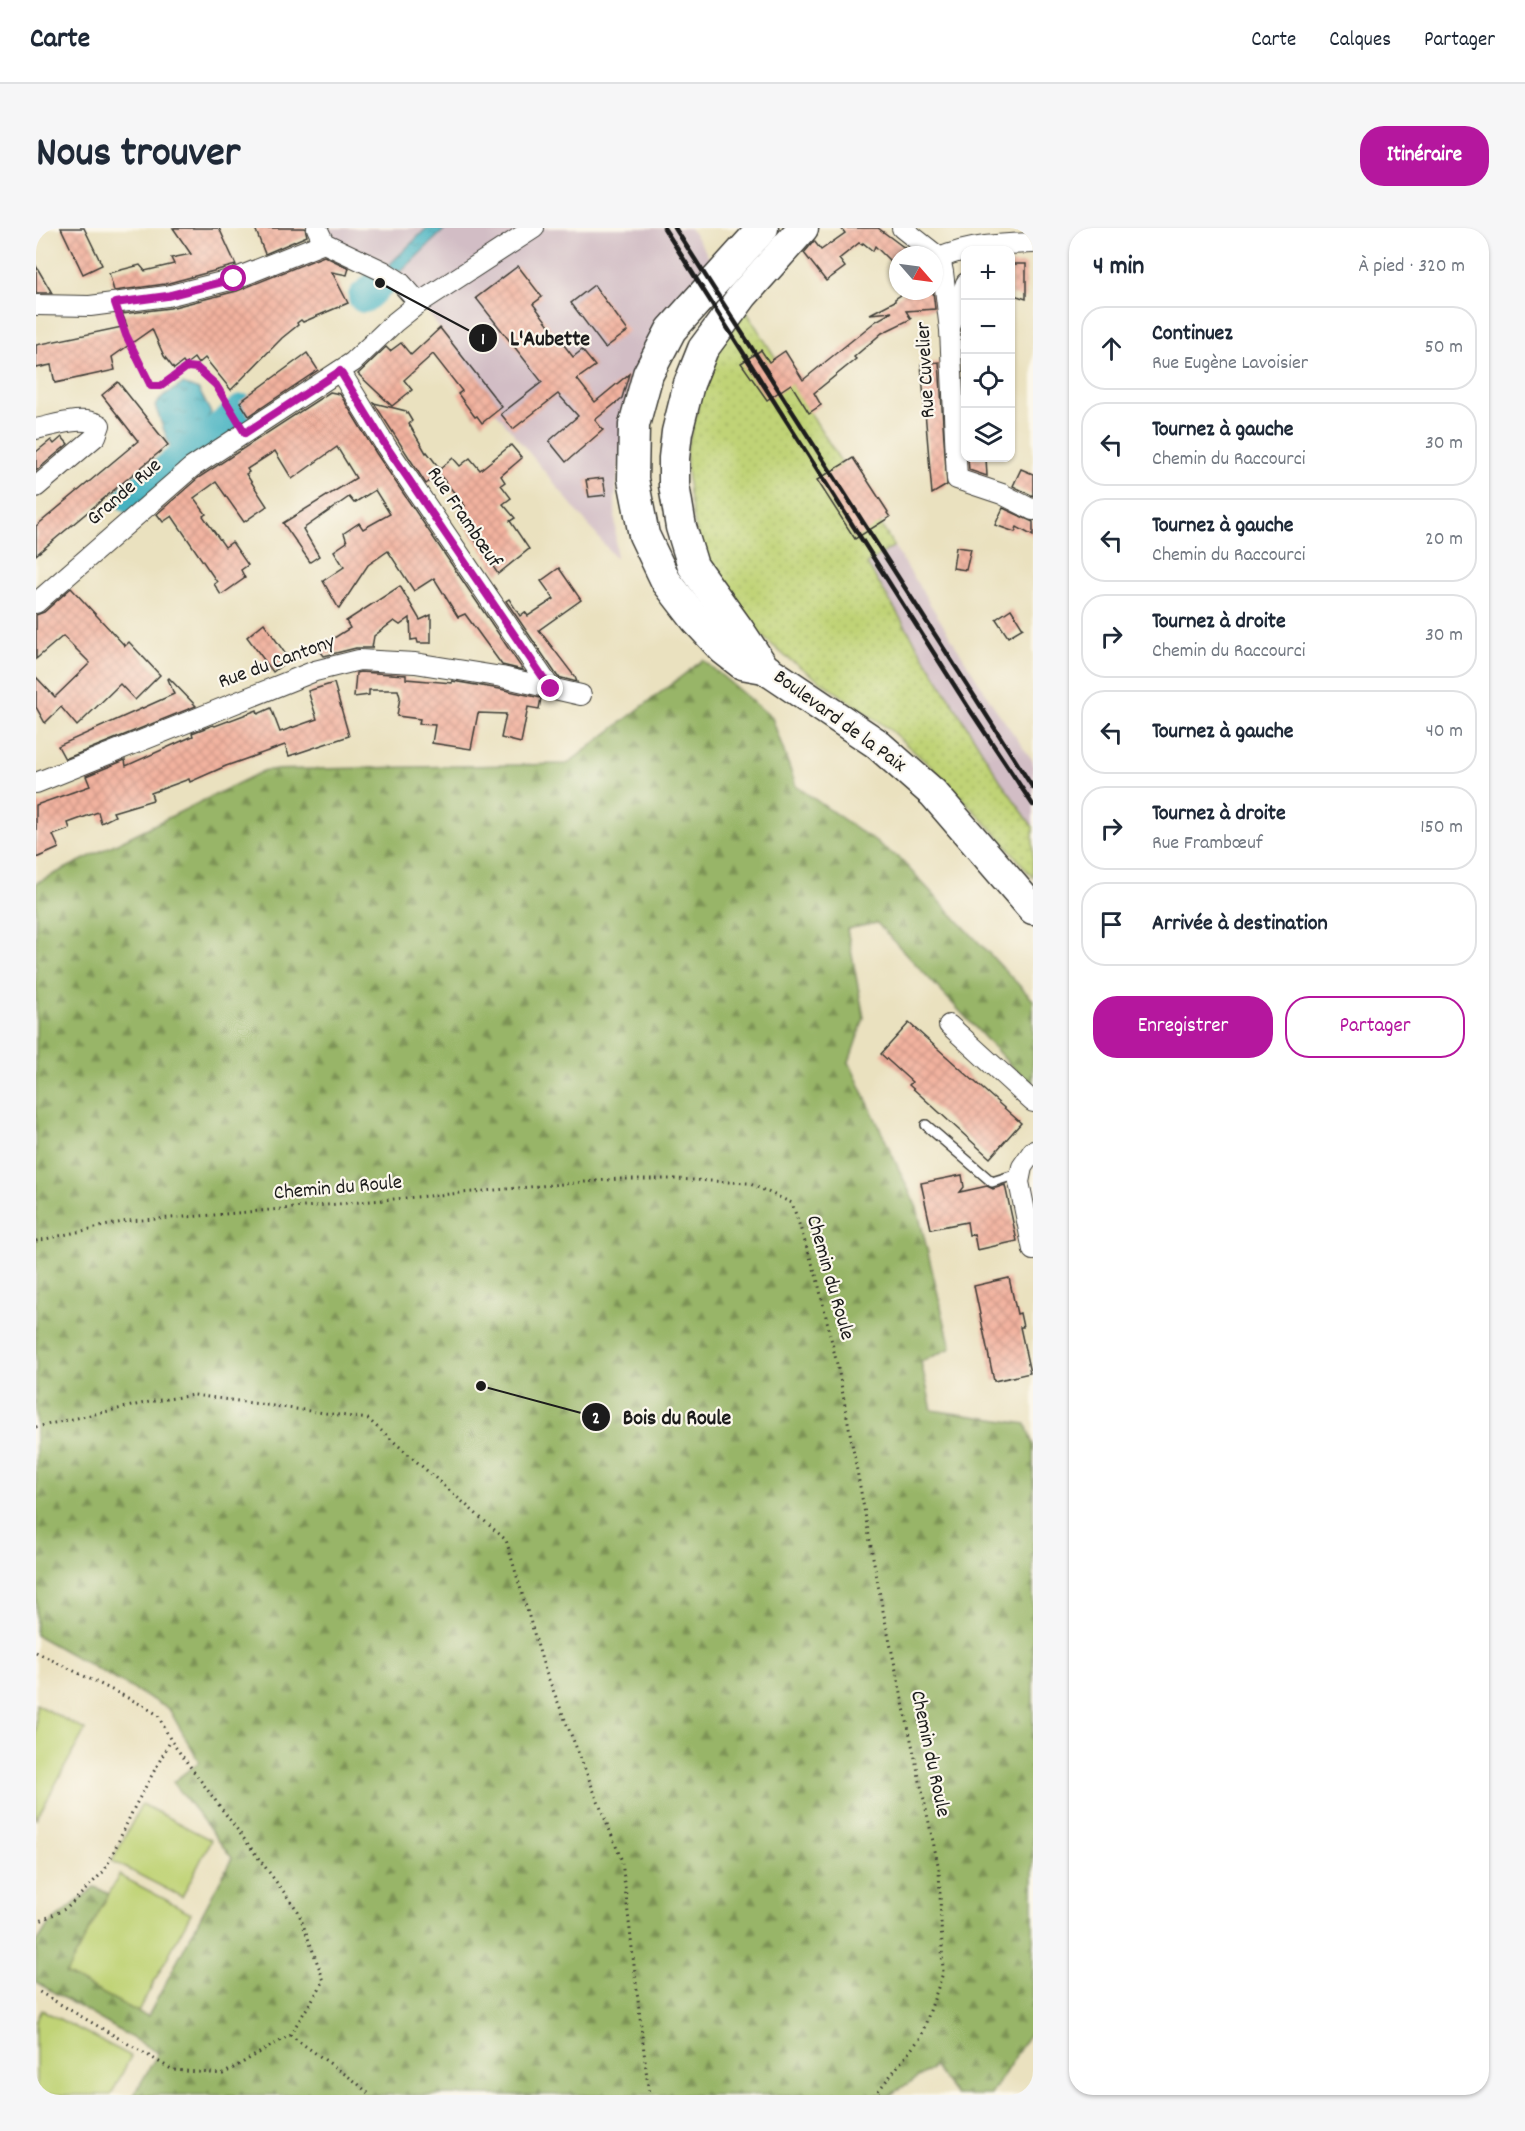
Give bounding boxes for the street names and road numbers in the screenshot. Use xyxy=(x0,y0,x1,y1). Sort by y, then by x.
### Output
street label: Rue Cuvelier xyxy=(909,321,945,419)
street label: Grande Rue xyxy=(81,452,169,534)
street label: Rue Frambœuf xyxy=(418,461,508,575)
street label: Rue du Cantony xyxy=(214,628,340,698)
street label: Boulevard de la Paix xyxy=(766,663,912,781)
street label: Chemin du Roule xyxy=(273,1168,403,1210)
street label: Chemin du Roule xyxy=(797,1212,861,1344)
street label: Chemin du Roule xyxy=(901,1688,957,1820)

